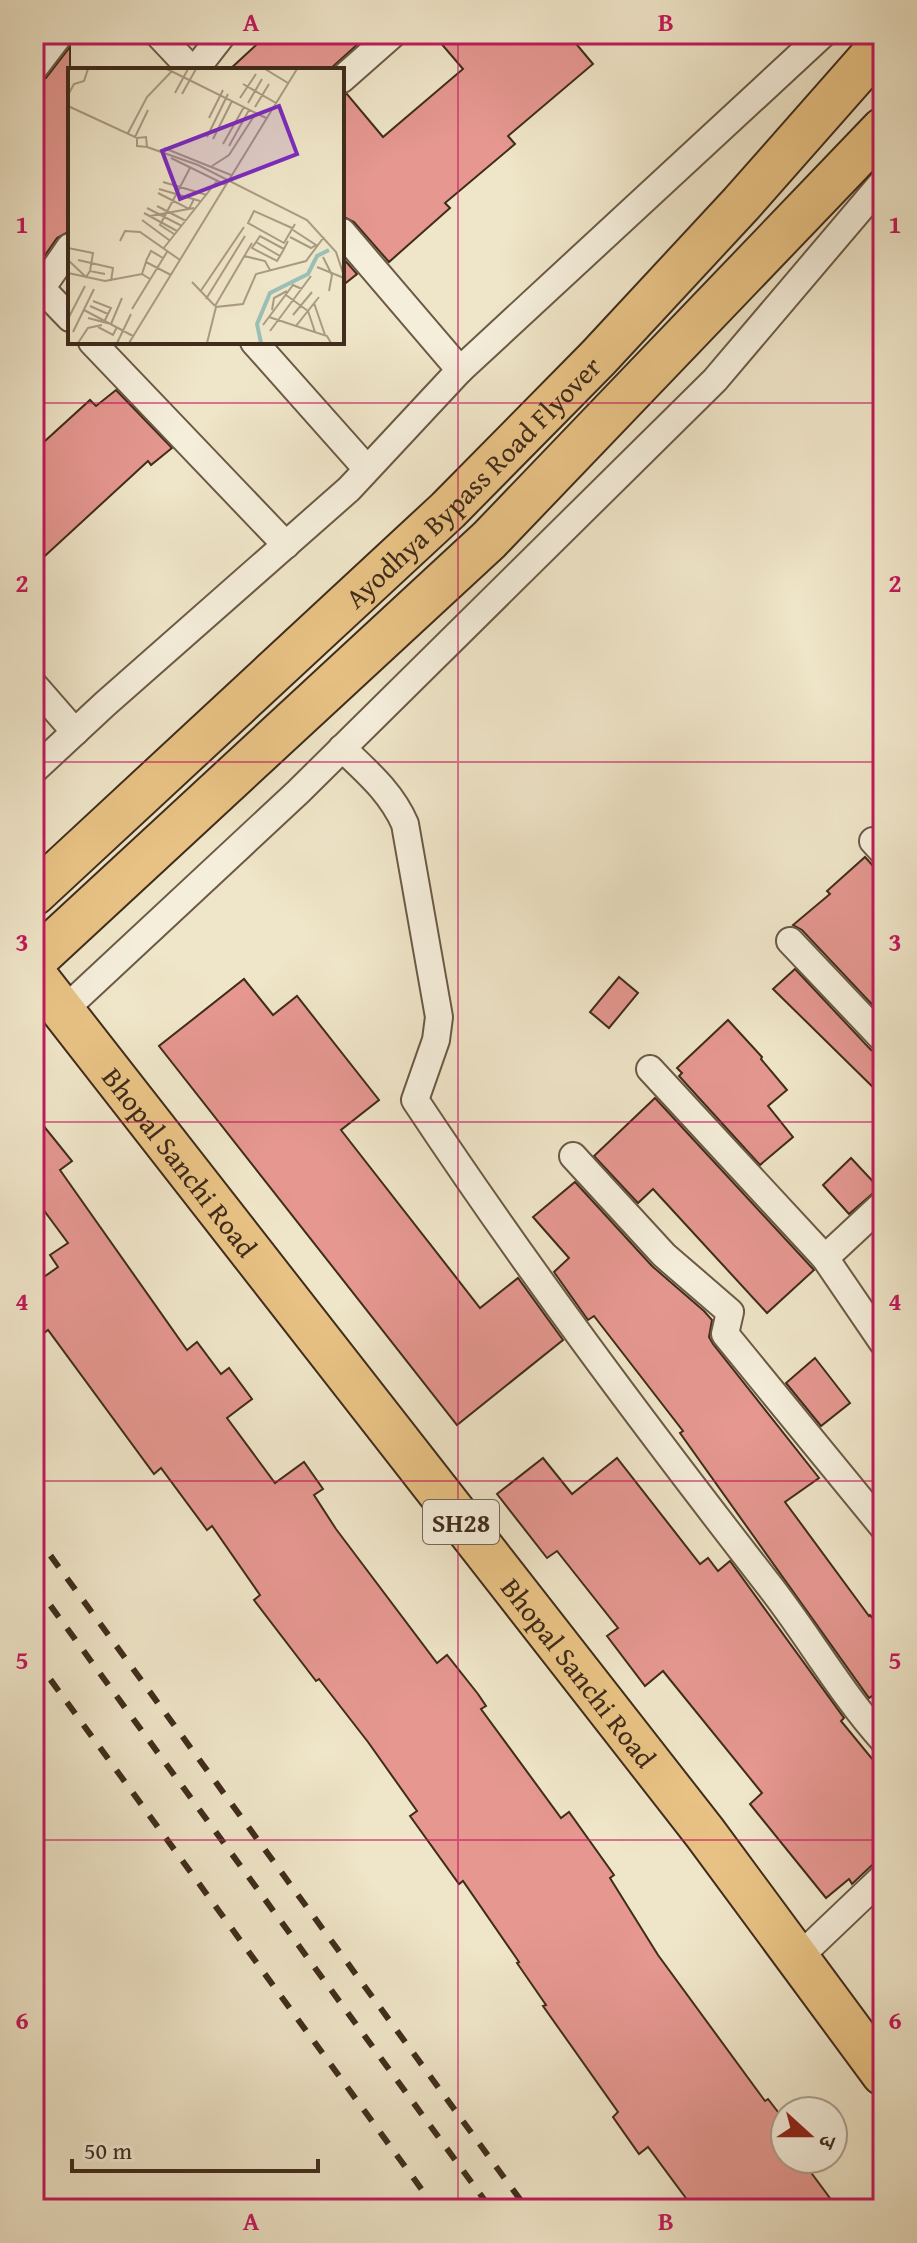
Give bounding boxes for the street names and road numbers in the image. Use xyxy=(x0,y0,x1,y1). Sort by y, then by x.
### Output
street label: Ayodhya Bypass Road Flyover xyxy=(335,346,610,617)
street label: Bhopal Sanchi Road xyxy=(93,1058,268,1265)
road number: SH28 xyxy=(423,1500,499,1544)
street label: Bhopal Sanchi Road xyxy=(492,1568,667,1776)

